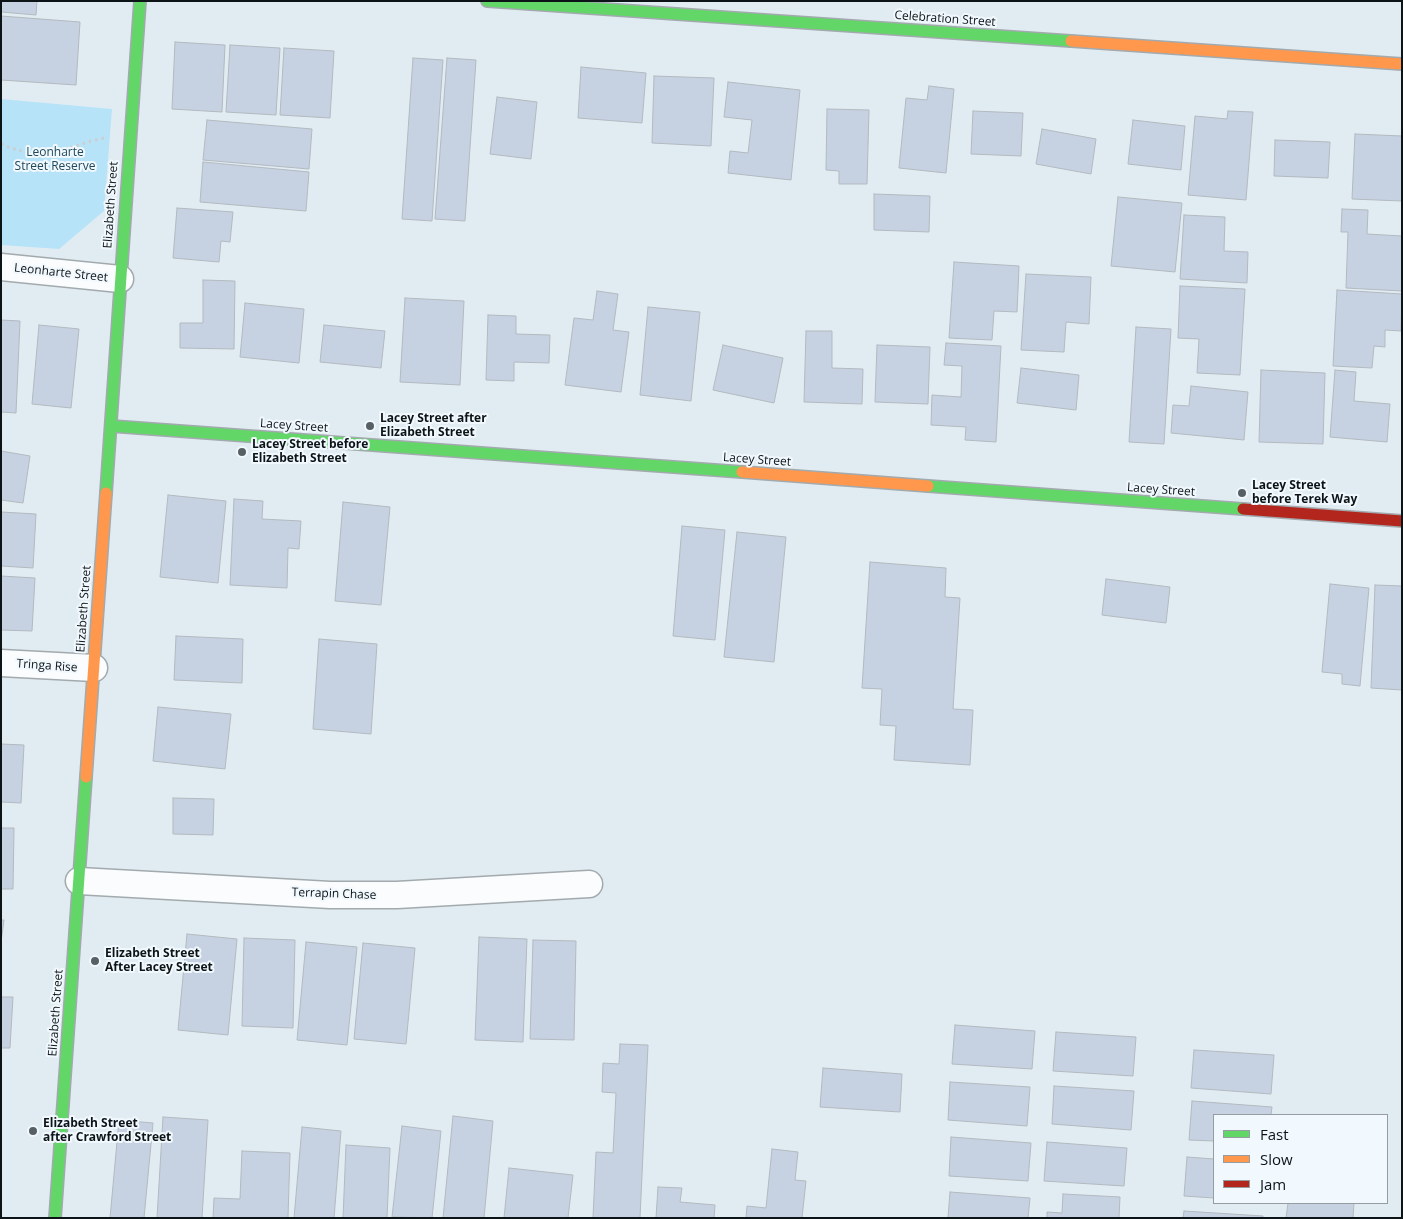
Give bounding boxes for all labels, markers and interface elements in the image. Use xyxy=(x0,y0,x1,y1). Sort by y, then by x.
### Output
street label: Celebration Street xyxy=(894,8,996,30)
park label: Leonharte Street Reserve xyxy=(15,146,95,174)
street label: Elizabeth Street xyxy=(101,161,121,249)
street label: Leonharte Street xyxy=(13,261,109,285)
place label: Lacey Street after Elizabeth Street xyxy=(380,412,487,440)
street label: Lacey Street xyxy=(260,416,328,436)
marker: Lacey Street after Elizabeth Street xyxy=(364,420,376,432)
place label: Lacey Street before Elizabeth Street xyxy=(252,438,368,466)
marker: Lacey Street before Elizabeth Street xyxy=(236,446,248,458)
street label: Lacey Street xyxy=(723,450,791,470)
place label: Lacey Street before Terek Way xyxy=(1252,479,1357,507)
street label: Lacey Street xyxy=(1127,480,1195,500)
marker: Lacey Street before Terek Way xyxy=(1236,487,1248,499)
street label: Elizabeth Street xyxy=(74,565,94,653)
street label: Tringa Rise xyxy=(16,657,78,675)
street label: Terrapin Chase xyxy=(291,885,377,903)
place label: Elizabeth Street After Lacey Street xyxy=(105,947,213,975)
marker: Elizabeth Street After Lacey Street xyxy=(89,955,101,967)
street label: Elizabeth Street xyxy=(46,969,66,1057)
legend xyxy=(1213,1114,1388,1204)
place label: Elizabeth Street after Crawford Street xyxy=(43,1117,171,1145)
text: Fast xyxy=(1260,1124,1289,1144)
marker: Elizabeth Street after Crawford Street xyxy=(27,1125,39,1137)
text: Slow xyxy=(1260,1149,1293,1169)
text: Jam xyxy=(1260,1174,1286,1194)

